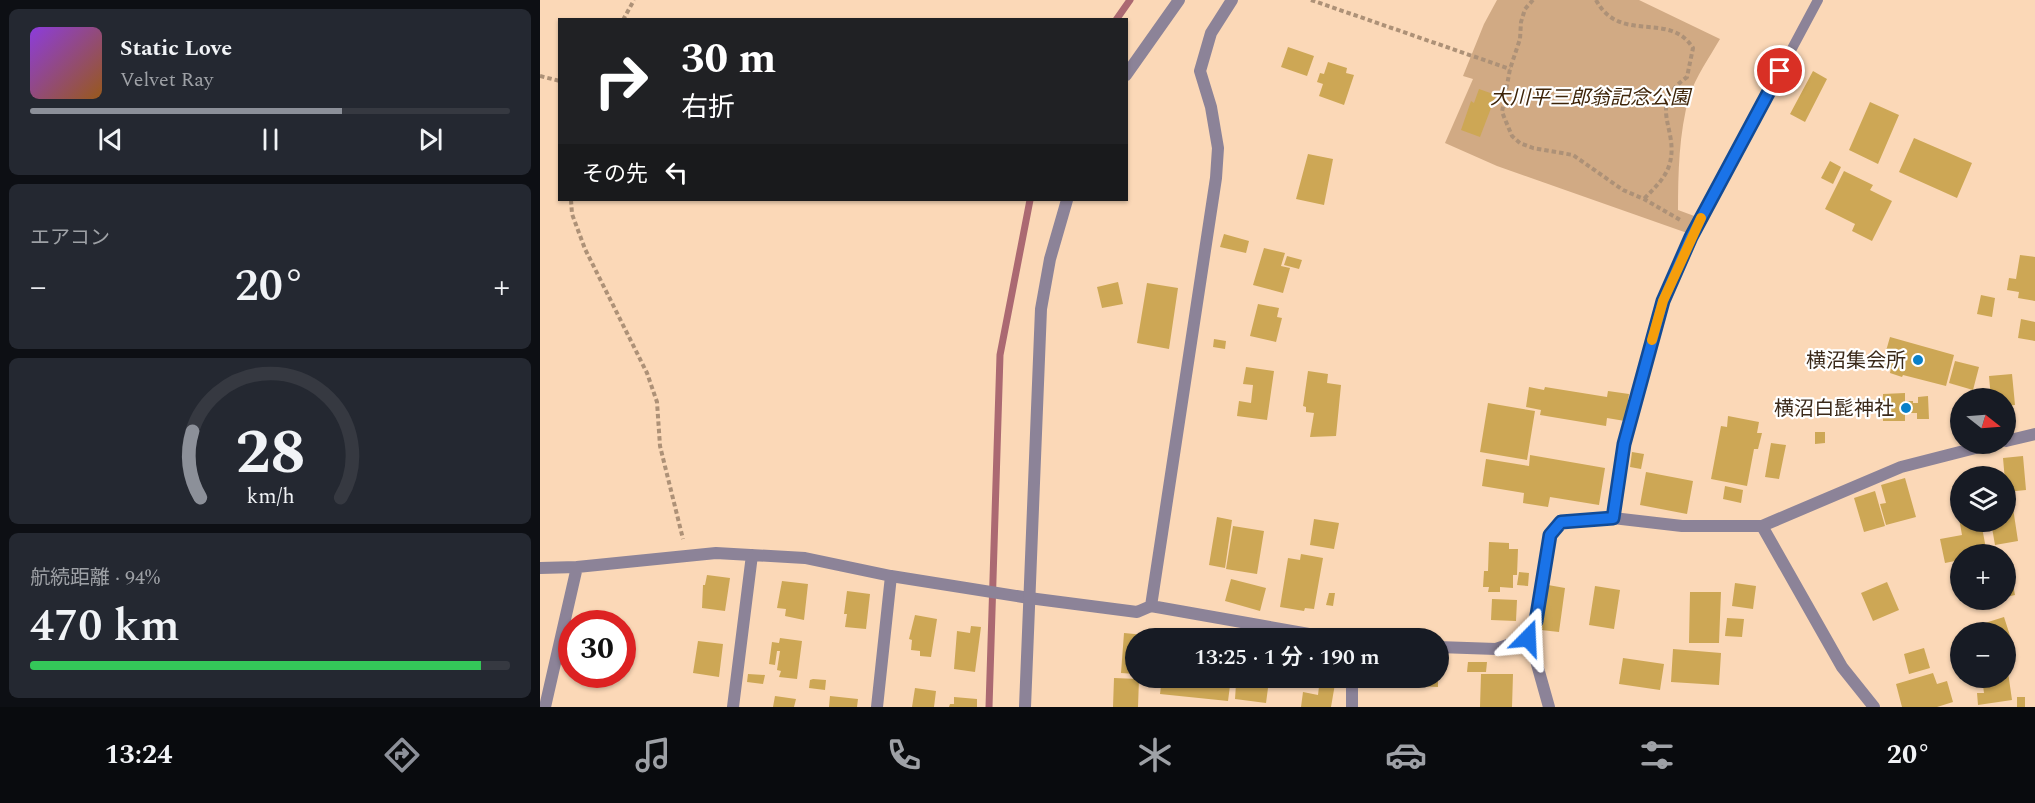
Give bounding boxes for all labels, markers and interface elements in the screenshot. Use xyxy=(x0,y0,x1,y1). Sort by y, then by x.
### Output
text: 30 m xyxy=(681,28,776,91)
text: Static Love xyxy=(120,32,232,65)
icon: right xyxy=(582,42,660,120)
pin xyxy=(1754,45,1805,96)
icon: arrive xyxy=(1763,54,1796,87)
text: Velvet Ray xyxy=(120,65,213,95)
park label: 大川平三郎翁記念公園 xyxy=(1490,83,1693,113)
text: 右折 xyxy=(681,87,735,129)
icon: previous xyxy=(94,123,127,156)
icon: pause xyxy=(254,123,287,156)
icon: next xyxy=(414,123,447,156)
icon: left xyxy=(660,156,693,189)
text: その先 xyxy=(582,158,648,191)
text: エアコン xyxy=(30,223,110,253)
text: 20° xyxy=(235,252,305,321)
text: − xyxy=(30,262,47,312)
text: + xyxy=(494,262,510,312)
place label: 横沼集会所 xyxy=(1806,346,1906,376)
marker: 横沼集会所 xyxy=(1911,353,1925,367)
north arrow xyxy=(1950,388,2016,454)
map controls xyxy=(1950,388,2016,688)
place label: 横沼白髭神社 xyxy=(1774,394,1894,424)
marker: 横沼白髭神社 xyxy=(1899,401,1913,415)
text: 28 xyxy=(235,406,305,501)
button: layers xyxy=(1950,466,2016,532)
text: km/h xyxy=(246,480,294,513)
button: + xyxy=(1950,544,2016,610)
text: 航続距離 · 94% xyxy=(30,563,160,593)
text: 470 km xyxy=(30,592,180,661)
position arrow xyxy=(1496,606,1560,670)
speed limit sign: 30 xyxy=(558,610,636,688)
button: − xyxy=(1950,622,2016,688)
text: 13:25 · 1 分 · 190 m xyxy=(1194,641,1380,674)
text: 13:24 xyxy=(104,734,172,776)
icon: directions xyxy=(381,734,423,776)
icon: music xyxy=(632,734,674,776)
icon: phone xyxy=(883,734,925,776)
icon: climate xyxy=(1134,734,1176,776)
icon: car xyxy=(1385,734,1427,776)
icon: filters xyxy=(1636,734,1678,776)
text: 20° xyxy=(1887,734,1931,776)

